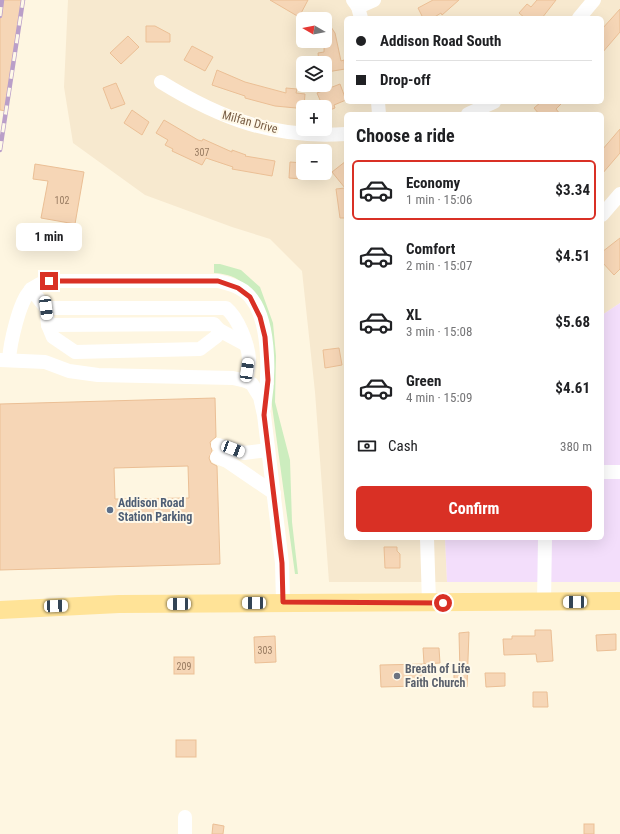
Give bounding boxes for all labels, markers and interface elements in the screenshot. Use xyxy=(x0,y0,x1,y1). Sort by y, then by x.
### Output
north arrow xyxy=(296,12,332,48)
map controls xyxy=(296,12,332,180)
text: Addison Road South xyxy=(380,32,501,50)
button: layers xyxy=(296,56,332,92)
text: Drop-off xyxy=(380,71,431,89)
button: + xyxy=(296,100,332,136)
street label: Milfan Drive xyxy=(221,108,280,136)
text: Choose a ride xyxy=(356,125,455,146)
button: − xyxy=(296,144,332,180)
house number: 307 xyxy=(195,147,209,158)
icon: car xyxy=(358,172,394,208)
text: Economy xyxy=(406,174,460,192)
text: $3.34 xyxy=(555,181,590,199)
text: 1 min · 15:06 xyxy=(406,192,472,207)
house number: 102 xyxy=(55,195,69,206)
callout: 1 min xyxy=(16,223,82,251)
text: 1 min xyxy=(35,229,63,244)
icon: car xyxy=(358,238,394,274)
text: Comfort xyxy=(406,240,455,258)
text: $4.51 xyxy=(555,247,590,265)
text: 2 min · 15:07 xyxy=(406,258,472,273)
route end xyxy=(40,272,58,290)
car xyxy=(39,295,53,321)
icon: car xyxy=(358,304,394,340)
text: XL xyxy=(406,306,422,324)
text: $5.68 xyxy=(555,313,590,331)
text: 3 min · 15:08 xyxy=(406,324,472,339)
car xyxy=(239,357,255,383)
icon: car xyxy=(358,370,394,406)
text: Green xyxy=(406,372,441,390)
text: $4.61 xyxy=(555,379,590,397)
text: 4 min · 15:09 xyxy=(406,390,472,405)
icon: cash xyxy=(356,435,378,457)
text: Cash xyxy=(388,437,418,455)
car xyxy=(220,439,246,459)
text: 380 m xyxy=(560,439,592,454)
button: Confirm xyxy=(356,486,592,532)
place label: Addison Road Station Parking xyxy=(118,496,192,524)
marker: Addison Road Station Parking xyxy=(105,505,115,515)
route start xyxy=(434,594,452,612)
car xyxy=(563,596,587,608)
car xyxy=(242,597,266,609)
car xyxy=(167,598,191,610)
car xyxy=(44,600,68,612)
house number: 303 xyxy=(258,645,272,656)
house number: 209 xyxy=(177,661,191,672)
place label: Breath of Life Faith Church xyxy=(405,662,471,690)
marker: Breath of Life Faith Church xyxy=(392,671,402,681)

